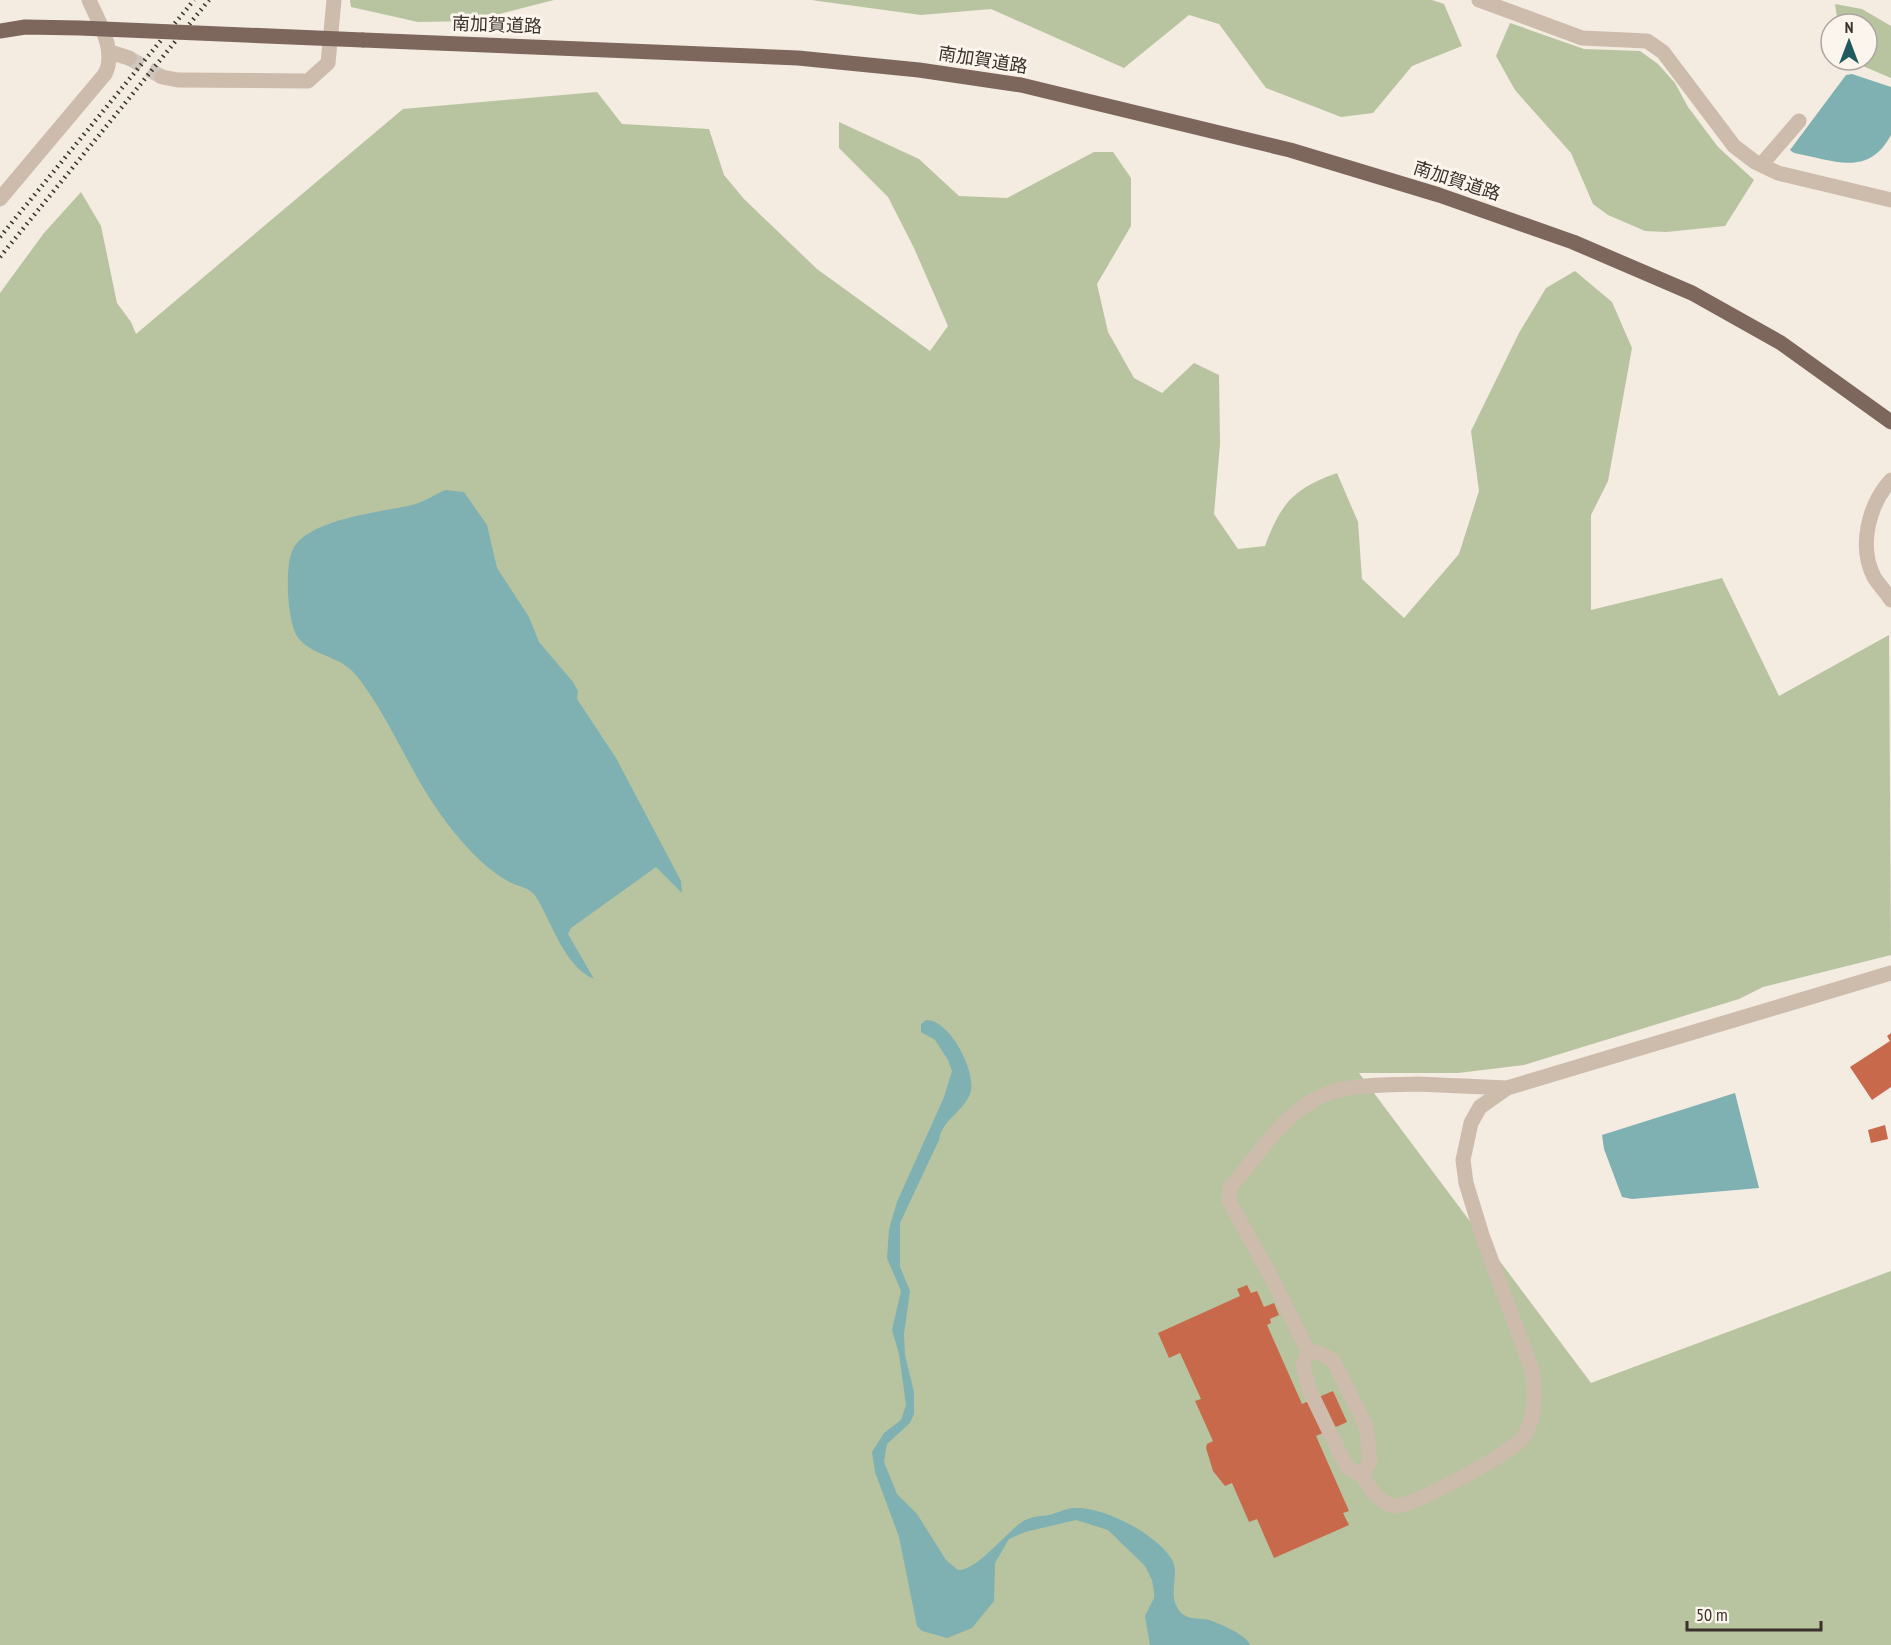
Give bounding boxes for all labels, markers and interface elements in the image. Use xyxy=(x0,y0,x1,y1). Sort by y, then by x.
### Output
street label: 南加賀道路 xyxy=(452,11,542,38)
north arrow xyxy=(1819,12,1879,72)
text: N xyxy=(1845,17,1853,37)
street label: 南加賀道路 xyxy=(937,41,1029,78)
street label: 南加賀道路 xyxy=(1411,156,1504,205)
scale bar xyxy=(1687,1594,1820,1632)
text: 50 m xyxy=(1696,1603,1728,1626)

